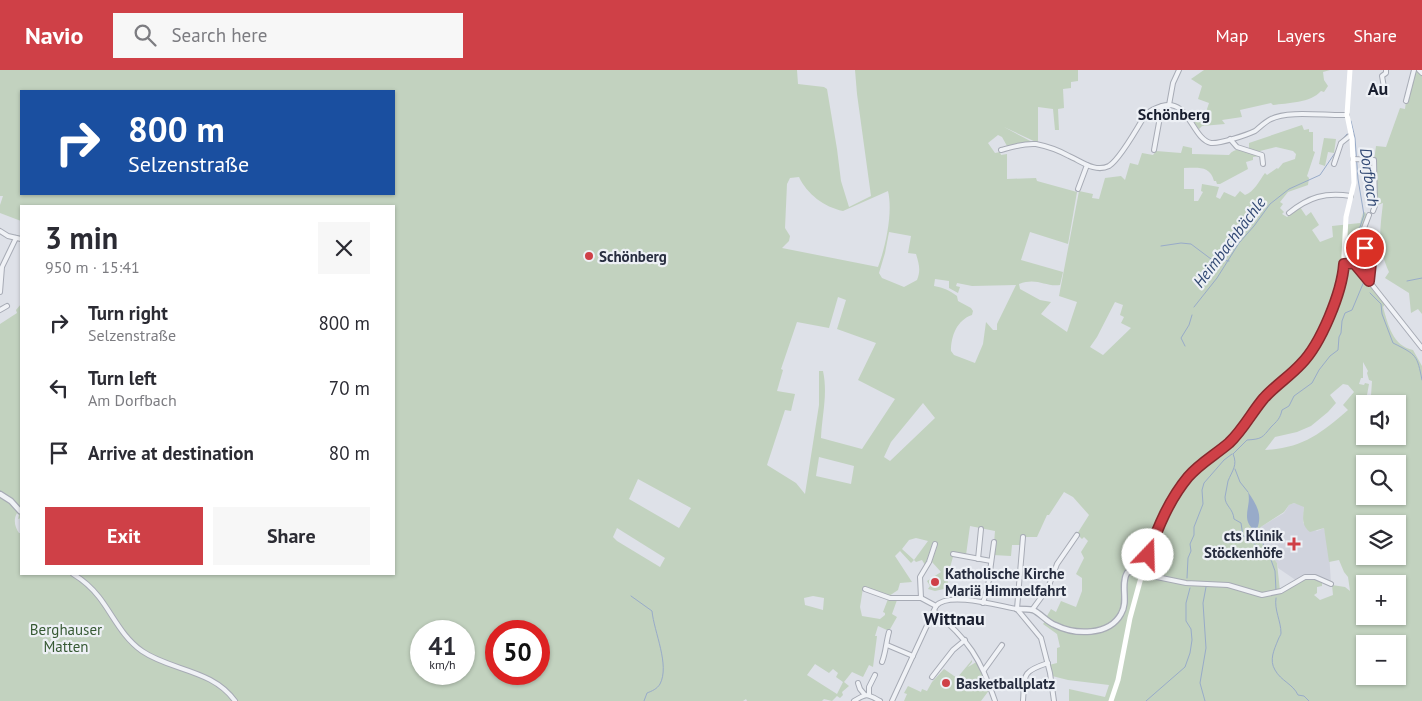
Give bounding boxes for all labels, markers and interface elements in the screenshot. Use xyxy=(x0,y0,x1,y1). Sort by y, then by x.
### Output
search box xyxy=(113,13,463,58)
text: Navio xyxy=(25,20,83,51)
icon: search xyxy=(131,21,159,49)
text: Search here xyxy=(171,23,267,47)
text: Map xyxy=(1216,24,1248,47)
text: Layers xyxy=(1276,24,1325,47)
text: Share xyxy=(1353,24,1397,47)
district label: Au xyxy=(1368,77,1388,100)
district label: Schönberg xyxy=(1138,104,1210,124)
text: 800 m xyxy=(128,106,225,152)
icon: right xyxy=(45,110,110,175)
water label: Dorfbach xyxy=(1356,146,1384,208)
text: Selzenstraße xyxy=(128,150,249,178)
water label: Heimbachbächle xyxy=(1188,192,1270,291)
text: 3 min xyxy=(45,218,118,257)
button: close xyxy=(318,222,370,274)
pin xyxy=(1344,227,1386,269)
icon: arrive xyxy=(1351,234,1379,262)
place label: Schönberg xyxy=(599,247,667,266)
marker: Schönberg xyxy=(583,250,595,262)
text: 950 m · 15:41 xyxy=(45,257,140,277)
text: Turn right xyxy=(88,301,168,325)
icon: right xyxy=(45,309,73,337)
text: 800 m xyxy=(318,311,370,335)
text: Selzenstraße xyxy=(88,325,176,345)
text: Turn left xyxy=(88,366,157,390)
icon: left xyxy=(45,374,73,402)
text: 70 m xyxy=(329,376,370,400)
text: Am Dorfbach xyxy=(88,390,177,410)
map controls xyxy=(1356,395,1406,685)
button: sound xyxy=(1356,395,1406,445)
icon: arrive xyxy=(45,439,73,467)
text: Arrive at destination xyxy=(88,441,254,465)
text: 80 m xyxy=(329,441,370,465)
button: search xyxy=(1356,455,1406,505)
button: Exit xyxy=(45,507,203,565)
button: Share xyxy=(213,507,370,565)
button: layers xyxy=(1356,515,1406,565)
place label: cts Klinik Stöckenhöfe xyxy=(1204,526,1284,562)
position arrow xyxy=(1121,528,1173,580)
marker: cts Klinik Stöckenhöfe xyxy=(1287,537,1301,551)
place label: Katholische Kirche Mariä Himmelfahrt xyxy=(945,564,1067,600)
button: + xyxy=(1356,575,1406,625)
marker: Katholische Kirche Mariä Himmelfahrt xyxy=(929,576,941,588)
district label: Wittnau xyxy=(923,607,985,630)
park label: Berghauser Matten xyxy=(30,620,102,656)
speed limit sign: 50 xyxy=(485,620,550,685)
text: 41 xyxy=(428,630,457,662)
button: − xyxy=(1356,635,1406,685)
text: km/h xyxy=(429,657,456,672)
place label: Basketballplatz xyxy=(956,674,1055,693)
marker: Basketballplatz xyxy=(940,677,952,689)

